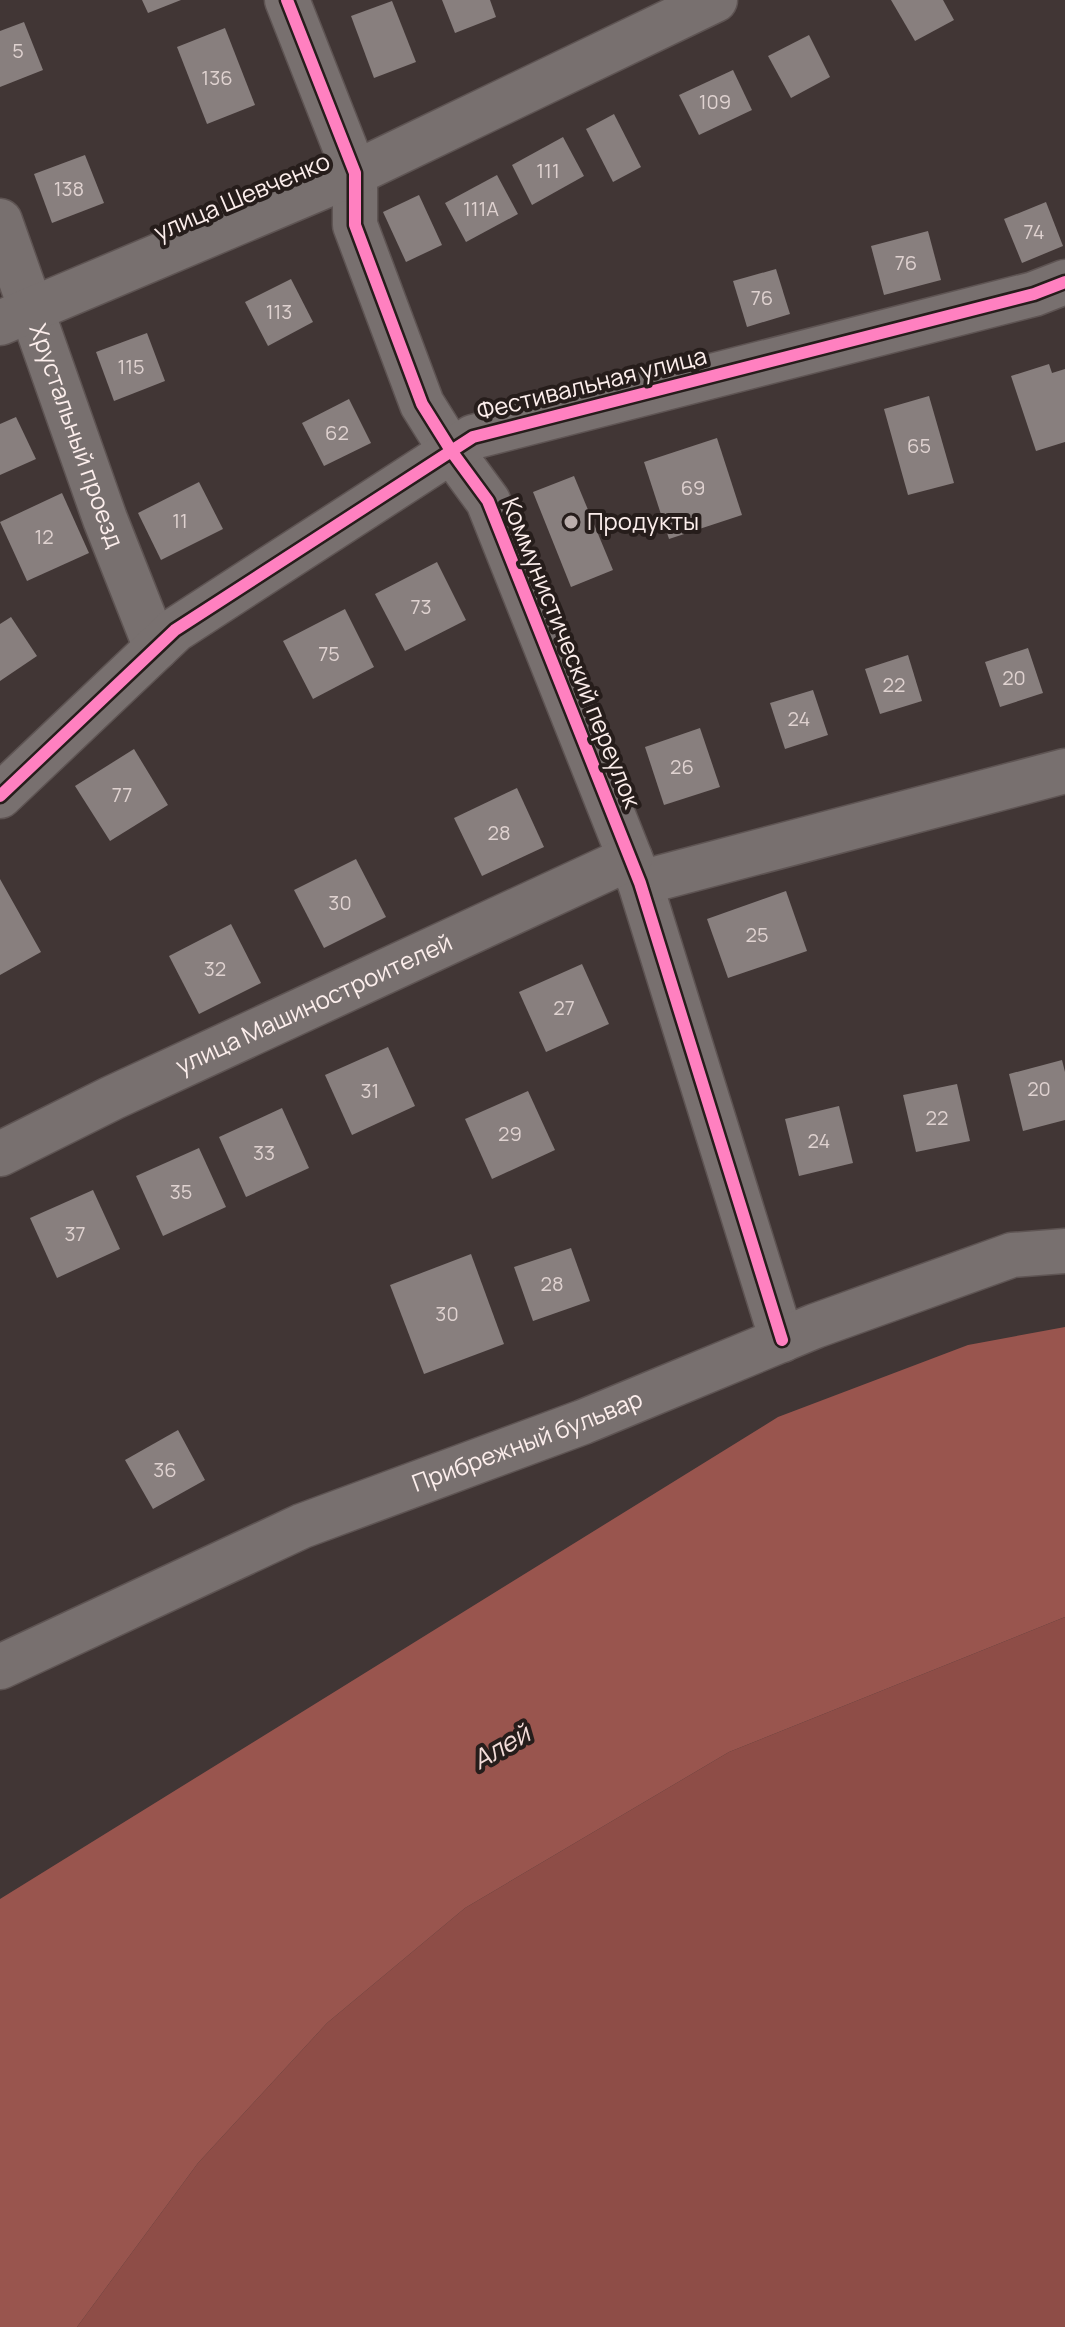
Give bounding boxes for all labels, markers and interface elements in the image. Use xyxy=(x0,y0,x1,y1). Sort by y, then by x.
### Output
house number: 5 xyxy=(12,37,24,64)
house number: 136 xyxy=(201,64,233,91)
house number: 109 xyxy=(699,88,731,115)
street label: улица Шевченко xyxy=(148,144,335,248)
house number: 111 xyxy=(536,157,560,184)
house number: 138 xyxy=(54,175,84,202)
house number: 111А xyxy=(463,195,499,222)
house number: 74 xyxy=(1023,218,1045,245)
house number: 76 xyxy=(895,249,917,276)
house number: 76 xyxy=(751,284,773,311)
house number: 113 xyxy=(266,298,292,325)
street label: Хрустальный проезд xyxy=(22,319,133,552)
street label: Фестивальная улица xyxy=(473,338,710,427)
house number: 115 xyxy=(117,353,145,380)
house number: 62 xyxy=(325,419,349,446)
house number: 65 xyxy=(907,432,931,459)
house number: 69 xyxy=(681,474,705,501)
street label: Коммунистический переулок xyxy=(495,492,650,814)
place label: Продукты xyxy=(587,504,699,537)
house number: 11 xyxy=(172,507,188,534)
marker: Продукты xyxy=(562,513,580,531)
house number: 12 xyxy=(34,523,54,550)
house number: 73 xyxy=(410,593,432,620)
house number: 75 xyxy=(318,640,340,667)
house number: 20 xyxy=(1002,664,1026,691)
house number: 22 xyxy=(883,671,905,698)
house number: 24 xyxy=(788,705,810,732)
house number: 26 xyxy=(670,753,694,780)
house number: 77 xyxy=(112,781,132,808)
house number: 28 xyxy=(487,819,511,846)
house number: 30 xyxy=(328,889,352,916)
house number: 25 xyxy=(746,921,768,948)
street label: улица Машиностроителей xyxy=(170,925,457,1081)
house number: 32 xyxy=(204,955,226,982)
house number: 27 xyxy=(553,994,575,1021)
house number: 20 xyxy=(1027,1075,1051,1102)
house number: 31 xyxy=(361,1077,379,1104)
house number: 22 xyxy=(926,1104,948,1131)
house number: 29 xyxy=(498,1120,522,1147)
house number: 24 xyxy=(808,1127,830,1154)
house number: 33 xyxy=(253,1139,275,1166)
house number: 35 xyxy=(170,1178,192,1205)
house number: 37 xyxy=(64,1220,86,1247)
house number: 28 xyxy=(540,1270,564,1297)
house number: 30 xyxy=(435,1300,459,1327)
street label: Прибрежный бульвар xyxy=(407,1381,647,1499)
house number: 36 xyxy=(153,1456,177,1483)
water label: Алей xyxy=(465,1714,538,1777)

